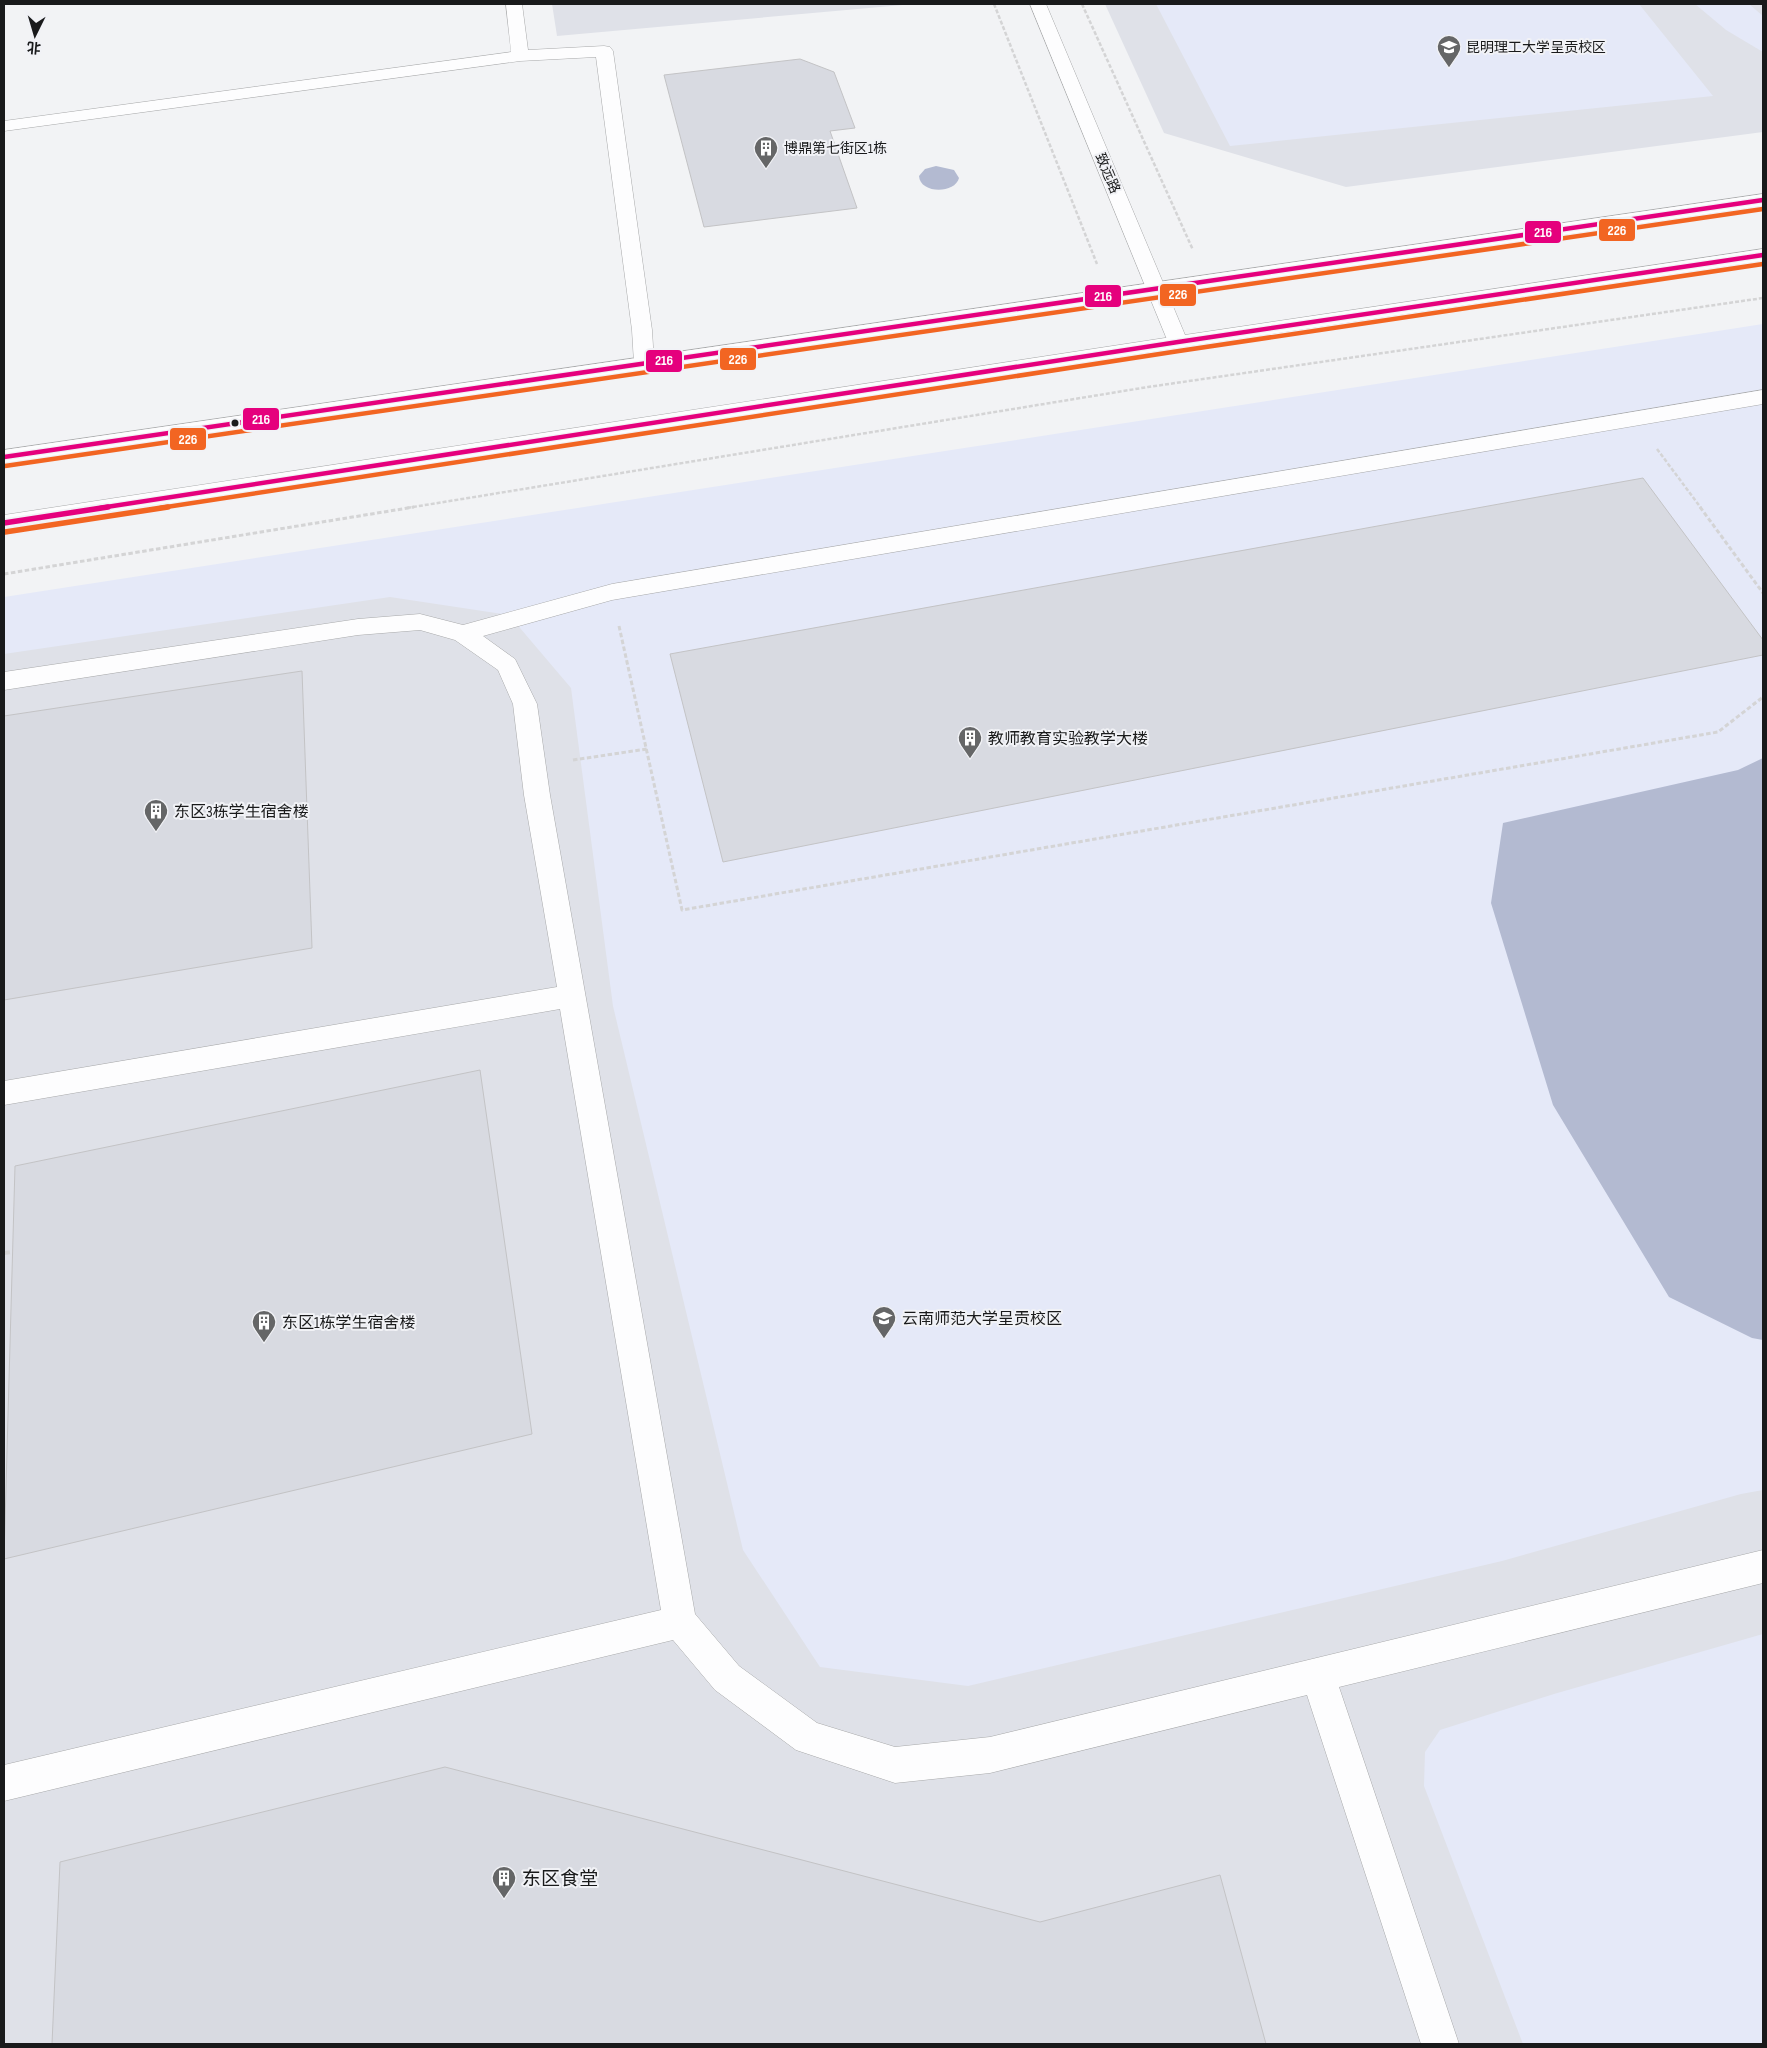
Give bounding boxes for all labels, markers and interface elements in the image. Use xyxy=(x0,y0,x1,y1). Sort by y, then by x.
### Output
north arrow xyxy=(10,10,60,60)
school or university icon: 昆明理工大学呈贡校区 xyxy=(1436,34,1462,68)
text: 北 xyxy=(26,38,42,57)
place label: 昆明理工大学呈贡校区 xyxy=(1466,39,1606,56)
building icon: 博鼎第七街区1栋 xyxy=(753,135,779,169)
place label: 博鼎第七街区1栋 xyxy=(784,140,887,157)
street label: 致远路 xyxy=(1092,151,1124,196)
line badge: 226 xyxy=(1598,218,1636,242)
line badge: 216 xyxy=(1524,220,1562,244)
text: 226 xyxy=(1608,222,1627,239)
text: 216 xyxy=(1534,224,1553,241)
line badge: 226 xyxy=(1159,283,1197,307)
line badge: 216 xyxy=(1084,284,1122,308)
text: 226 xyxy=(1169,286,1188,303)
text: 216 xyxy=(1094,288,1113,305)
line badge: 226 xyxy=(719,347,757,371)
line badge: 216 xyxy=(645,349,683,373)
text: 226 xyxy=(729,351,748,368)
text: 216 xyxy=(655,352,674,369)
line badge: 216 xyxy=(242,407,280,431)
text: 216 xyxy=(252,411,271,428)
unlabelled marker xyxy=(230,418,240,428)
line badge: 226 xyxy=(169,427,207,451)
text: 226 xyxy=(179,431,198,448)
building icon: 教师教育实验教学大楼 xyxy=(957,725,983,759)
place label: 教师教育实验教学大楼 xyxy=(988,730,1148,749)
building icon: 东区3栋学生宿舍楼 xyxy=(143,798,169,832)
place label: 东区3栋学生宿舍楼 xyxy=(174,803,309,822)
school or university icon: 云南师范大学呈贡校区 xyxy=(871,1305,897,1339)
building icon: 东区1栋学生宿舍楼 xyxy=(251,1309,277,1343)
place label: 云南师范大学呈贡校区 xyxy=(902,1310,1062,1329)
place label: 东区1栋学生宿舍楼 xyxy=(282,1314,416,1333)
building icon: 东区食堂 xyxy=(491,1865,517,1899)
place label: 东区食堂 xyxy=(522,1868,598,1891)

